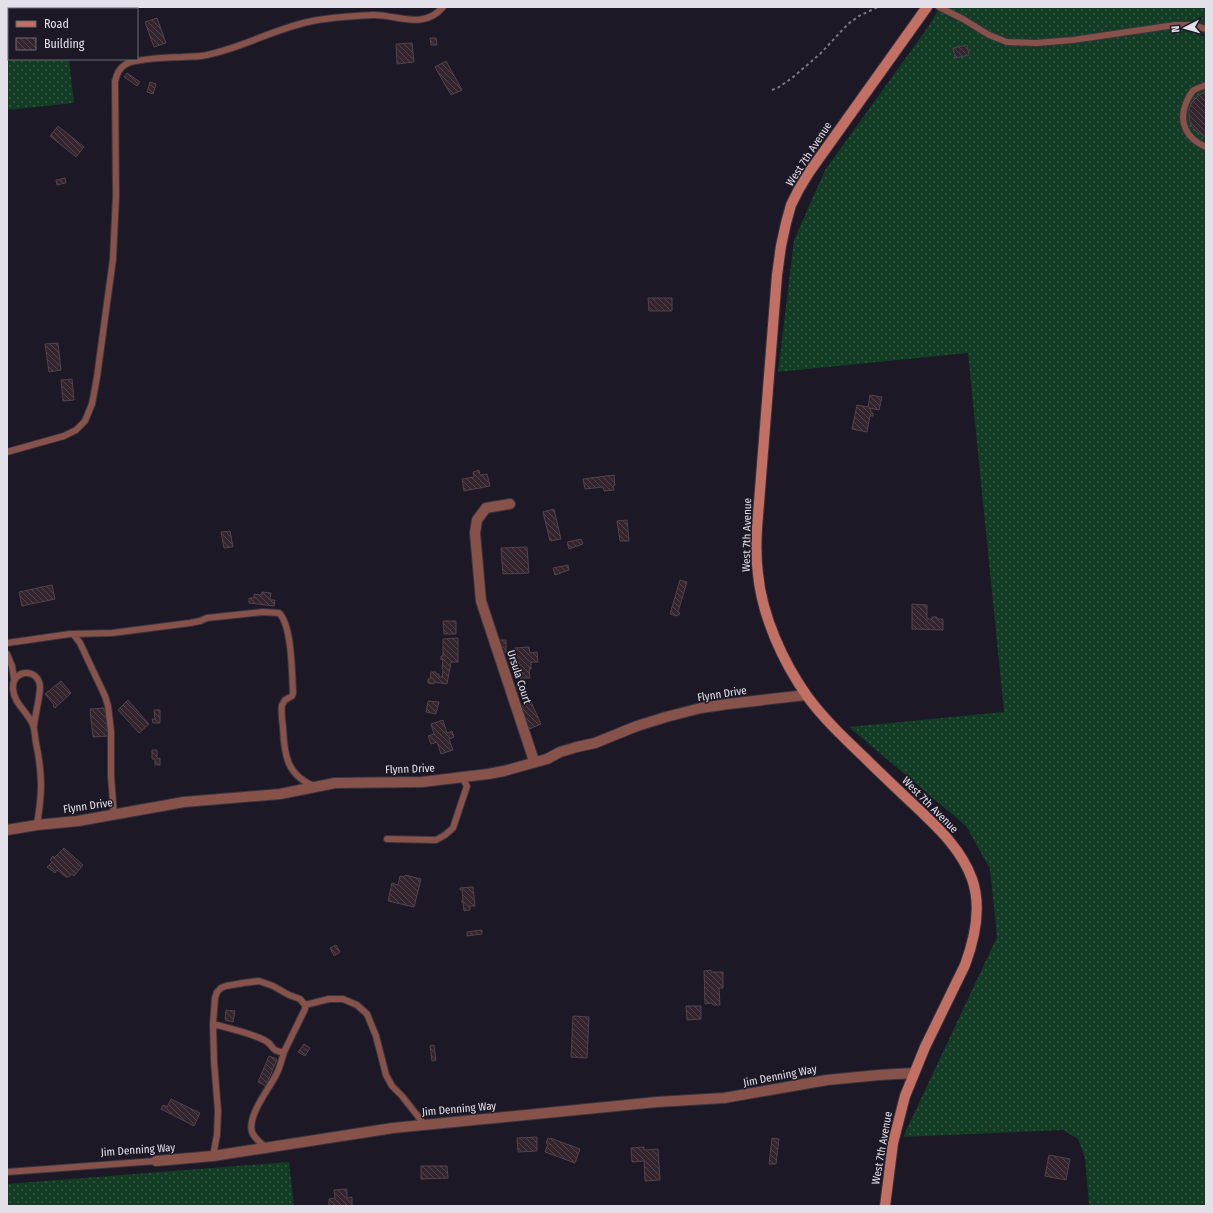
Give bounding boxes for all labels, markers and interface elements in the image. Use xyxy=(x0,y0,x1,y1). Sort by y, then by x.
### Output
legend xyxy=(8,8,138,60)
north arrow xyxy=(1165,8,1205,48)
text: Road xyxy=(44,17,69,31)
text: N xyxy=(1169,25,1182,33)
text: Building xyxy=(44,37,85,51)
street label: West 7th Avenue xyxy=(783,119,835,189)
street label: West 7th Avenue xyxy=(740,498,754,572)
street label: Ursula Court xyxy=(504,648,534,706)
street label: Flynn Drive xyxy=(696,684,748,704)
street label: Flynn Drive xyxy=(385,762,435,776)
street label: West 7th Avenue xyxy=(899,774,961,836)
street label: Flynn Drive xyxy=(62,796,114,816)
street label: Jim Denning Way xyxy=(742,1062,818,1089)
street label: Jim Denning Way xyxy=(421,1099,497,1119)
street label: West 7th Avenue xyxy=(869,1110,895,1186)
street label: Jim Denning Way xyxy=(100,1141,176,1159)

